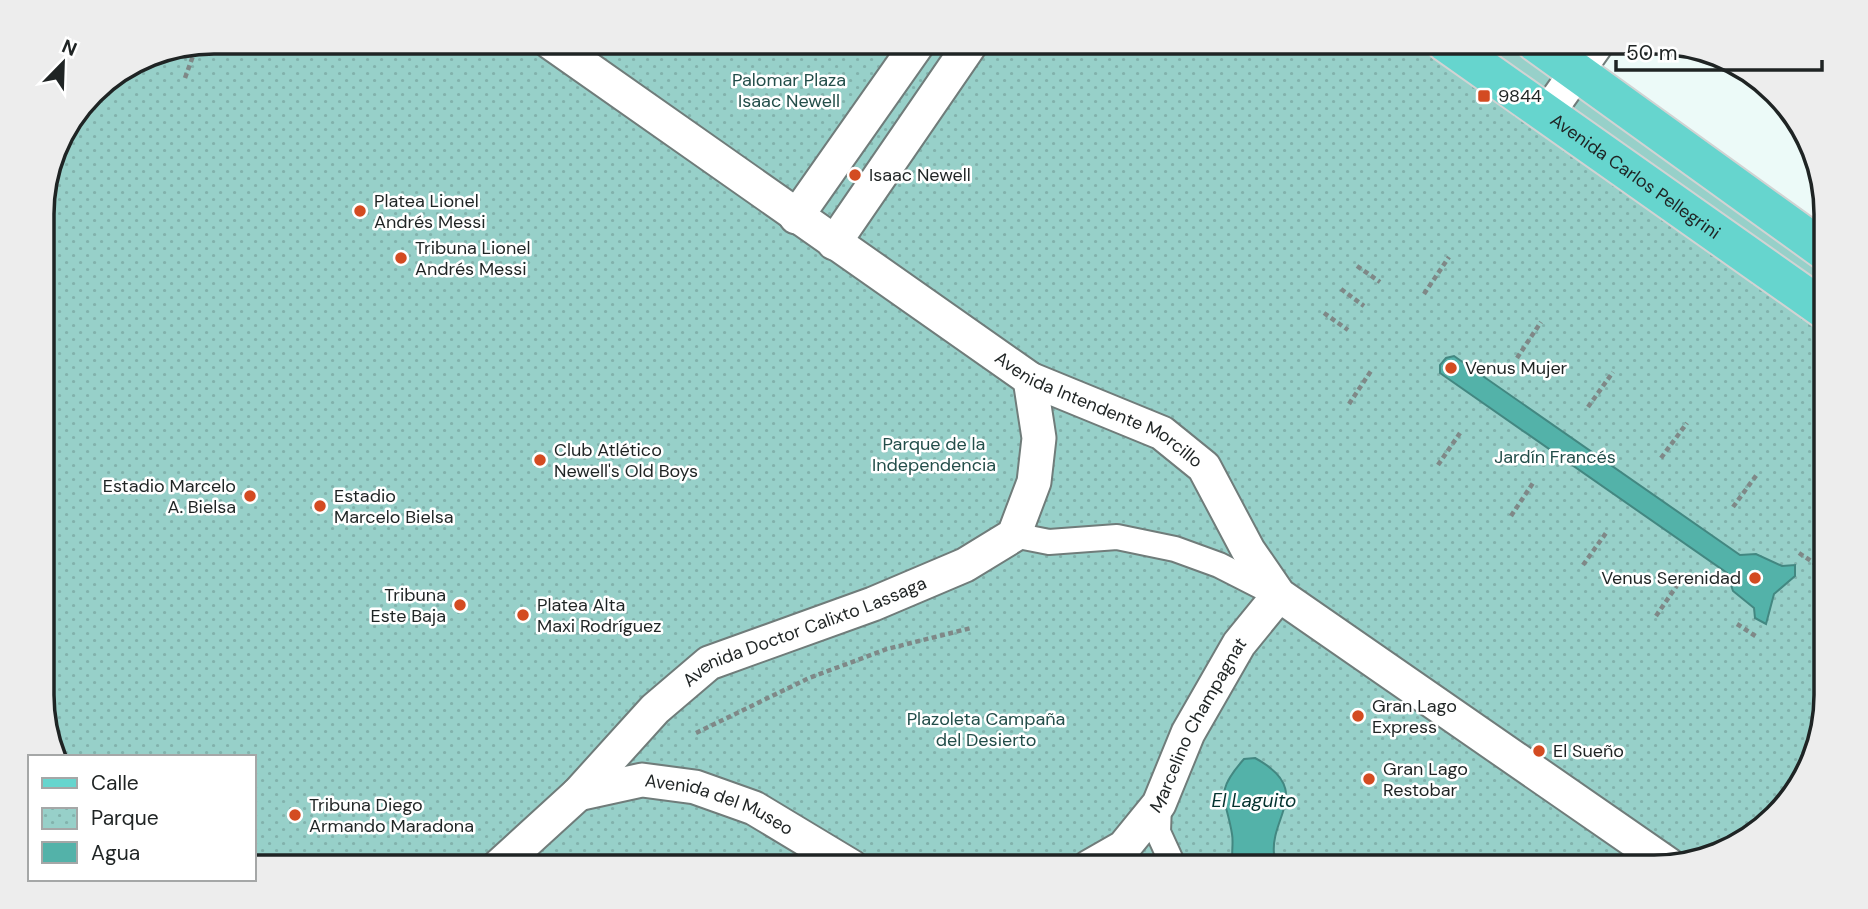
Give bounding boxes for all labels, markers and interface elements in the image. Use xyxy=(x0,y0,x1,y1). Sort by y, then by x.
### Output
north arrow xyxy=(28,28,98,98)
scale bar xyxy=(1616,28,1822,72)
text: N xyxy=(58,34,81,62)
text: 50 m xyxy=(1626,39,1677,67)
park label: Palomar Plaza Isaac Newell xyxy=(732,68,846,113)
place label: 9844 xyxy=(1498,84,1542,108)
marker: 9844 xyxy=(1476,88,1492,104)
street label: Avenida Carlos Pellegrini xyxy=(1546,108,1725,245)
place label: Isaac Newell xyxy=(869,163,971,187)
marker: Isaac Newell xyxy=(847,167,863,183)
place label: Platea Lionel Andrés Messi xyxy=(374,189,486,234)
marker: Platea Lionel Andrés Messi xyxy=(352,203,368,219)
place label: Tribuna Lionel Andrés Messi xyxy=(415,236,531,281)
marker: Tribuna Lionel Andrés Messi xyxy=(393,250,409,266)
street label: Avenida Intendente Morcillo xyxy=(990,346,1208,473)
place label: Venus Mujer xyxy=(1465,356,1568,380)
marker: Venus Mujer xyxy=(1443,360,1459,376)
park label: Parque de la Independencia xyxy=(872,432,996,477)
place label: Club Atlético Newell's Old Boys xyxy=(554,438,698,483)
park label: Jardín Francés xyxy=(1494,445,1616,469)
marker: Club Atlético Newell's Old Boys xyxy=(532,452,548,468)
place label: Estadio Marcelo A. Bielsa xyxy=(103,474,236,519)
place label: Estadio Marcelo Bielsa xyxy=(334,484,453,529)
marker: Estadio Marcelo A. Bielsa xyxy=(242,488,258,504)
marker: Estadio Marcelo Bielsa xyxy=(312,498,328,514)
place label: Venus Serenidad xyxy=(1601,566,1741,590)
marker: Venus Serenidad xyxy=(1747,570,1763,586)
street label: Avenida Doctor Calixto Lassaga xyxy=(678,571,930,692)
place label: Tribuna Este Baja xyxy=(371,583,446,628)
place label: Platea Alta Maxi Rodríguez xyxy=(537,593,662,638)
marker: Tribuna Este Baja xyxy=(452,597,468,613)
marker: Platea Alta Maxi Rodríguez xyxy=(515,607,531,623)
street label: Marcelino Champagnat xyxy=(1144,632,1252,818)
place label: Gran Lago Express xyxy=(1372,694,1457,739)
park label: Plazoleta Campaña del Desierto xyxy=(907,707,1065,752)
marker: Gran Lago Express xyxy=(1350,708,1366,724)
place label: El Sueño xyxy=(1553,739,1624,763)
marker: El Sueño xyxy=(1531,743,1547,759)
legend xyxy=(28,755,256,881)
place label: Gran Lago Restobar xyxy=(1383,757,1468,802)
text: Calle xyxy=(91,769,139,797)
street label: Avenida del Museo xyxy=(644,769,798,841)
marker: Gran Lago Restobar xyxy=(1361,771,1377,787)
water label: El Laguito xyxy=(1212,788,1296,813)
place label: Tribuna Diego Armando Maradona xyxy=(309,793,474,838)
text: Parque xyxy=(91,804,159,832)
marker: Tribuna Diego Armando Maradona xyxy=(287,807,303,823)
text: Agua xyxy=(91,839,140,867)

